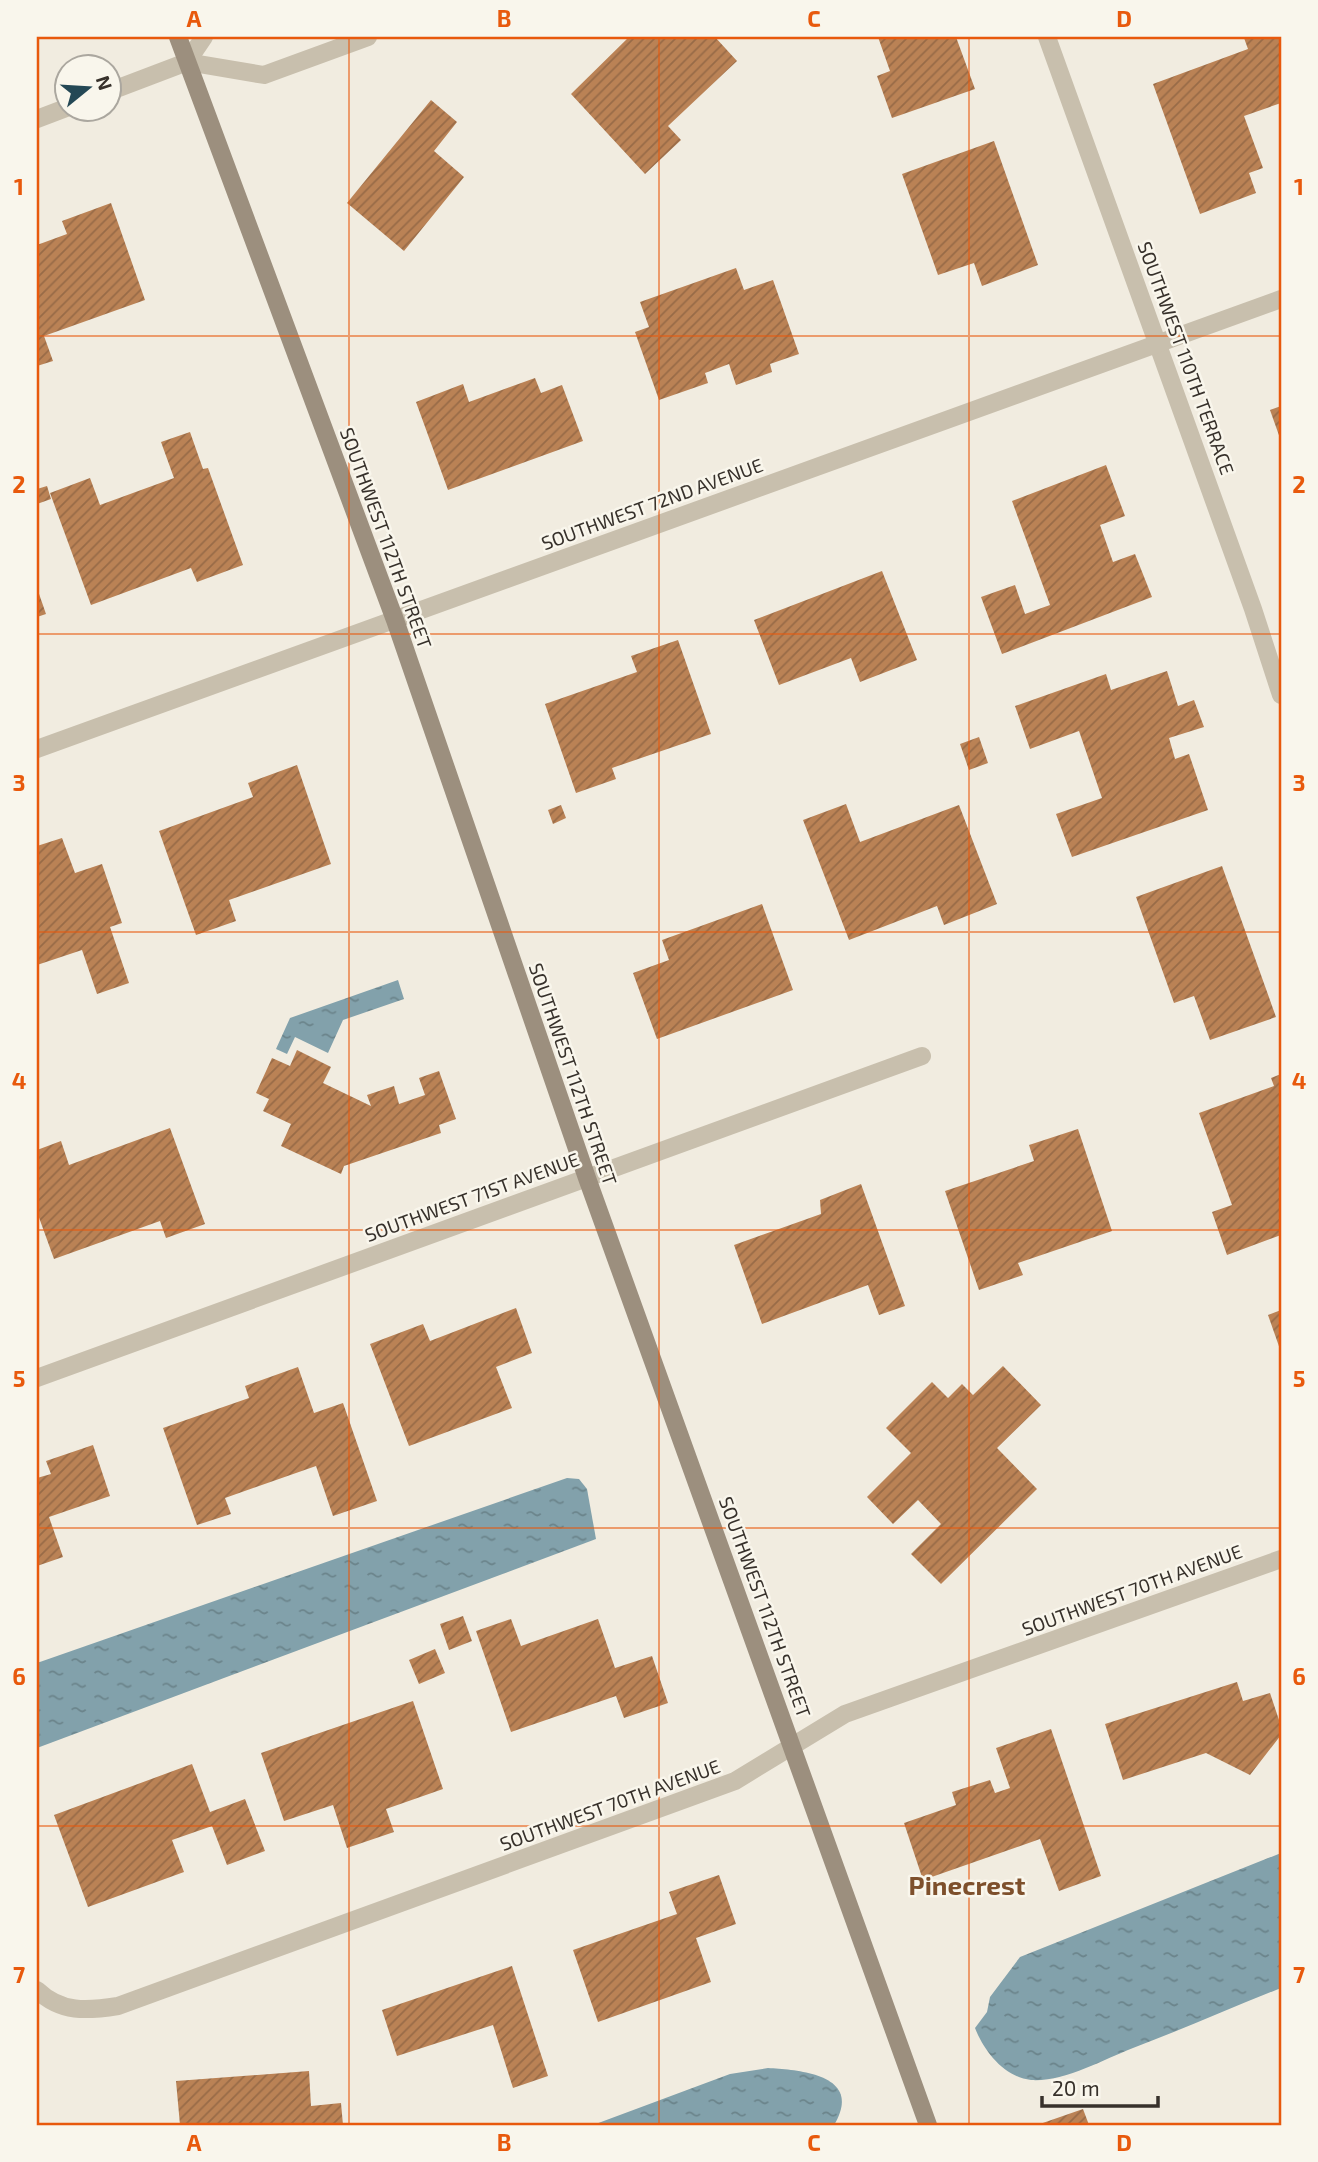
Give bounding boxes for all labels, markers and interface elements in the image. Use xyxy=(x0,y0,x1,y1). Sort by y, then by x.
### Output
text: A xyxy=(186,4,202,32)
text: B xyxy=(497,4,511,32)
text: C xyxy=(807,4,821,32)
text: D xyxy=(1116,4,1132,32)
north arrow xyxy=(52,52,122,122)
text: N xyxy=(92,73,118,93)
text: 1 xyxy=(14,172,24,200)
text: 1 xyxy=(1294,172,1304,200)
street label: SOUTHWEST 110TH TERRACE xyxy=(1134,238,1239,478)
street label: SOUTHWEST 112TH STREET xyxy=(336,424,437,651)
street label: SOUTHWEST 72ND AVENUE xyxy=(538,453,766,554)
text: 2 xyxy=(12,470,26,498)
text: 2 xyxy=(1292,470,1306,498)
text: 3 xyxy=(12,768,26,796)
text: 3 xyxy=(1292,768,1306,796)
street label: SOUTHWEST 112TH STREET xyxy=(525,960,622,1188)
text: 4 xyxy=(12,1066,26,1094)
text: 4 xyxy=(1292,1066,1306,1094)
street label: SOUTHWEST 71ST AVENUE xyxy=(362,1147,582,1246)
text: 5 xyxy=(13,1364,25,1392)
text: 5 xyxy=(1293,1364,1305,1392)
street label: SOUTHWEST 112TH STREET xyxy=(715,1493,816,1720)
street label: SOUTHWEST 70TH AVENUE xyxy=(1019,1539,1245,1640)
text: 6 xyxy=(12,1662,26,1690)
text: 6 xyxy=(1292,1662,1306,1690)
street label: SOUTHWEST 70TH AVENUE xyxy=(497,1754,723,1855)
district label: Pinecrest xyxy=(909,1869,1026,1900)
text: 7 xyxy=(13,1960,25,1988)
text: 7 xyxy=(1293,1960,1305,1988)
scale bar xyxy=(1042,2064,1157,2108)
text: 20 m xyxy=(1052,2075,1100,2100)
text: A xyxy=(186,2128,202,2156)
text: B xyxy=(497,2128,511,2156)
text: C xyxy=(807,2128,821,2156)
text: D xyxy=(1116,2128,1132,2156)

